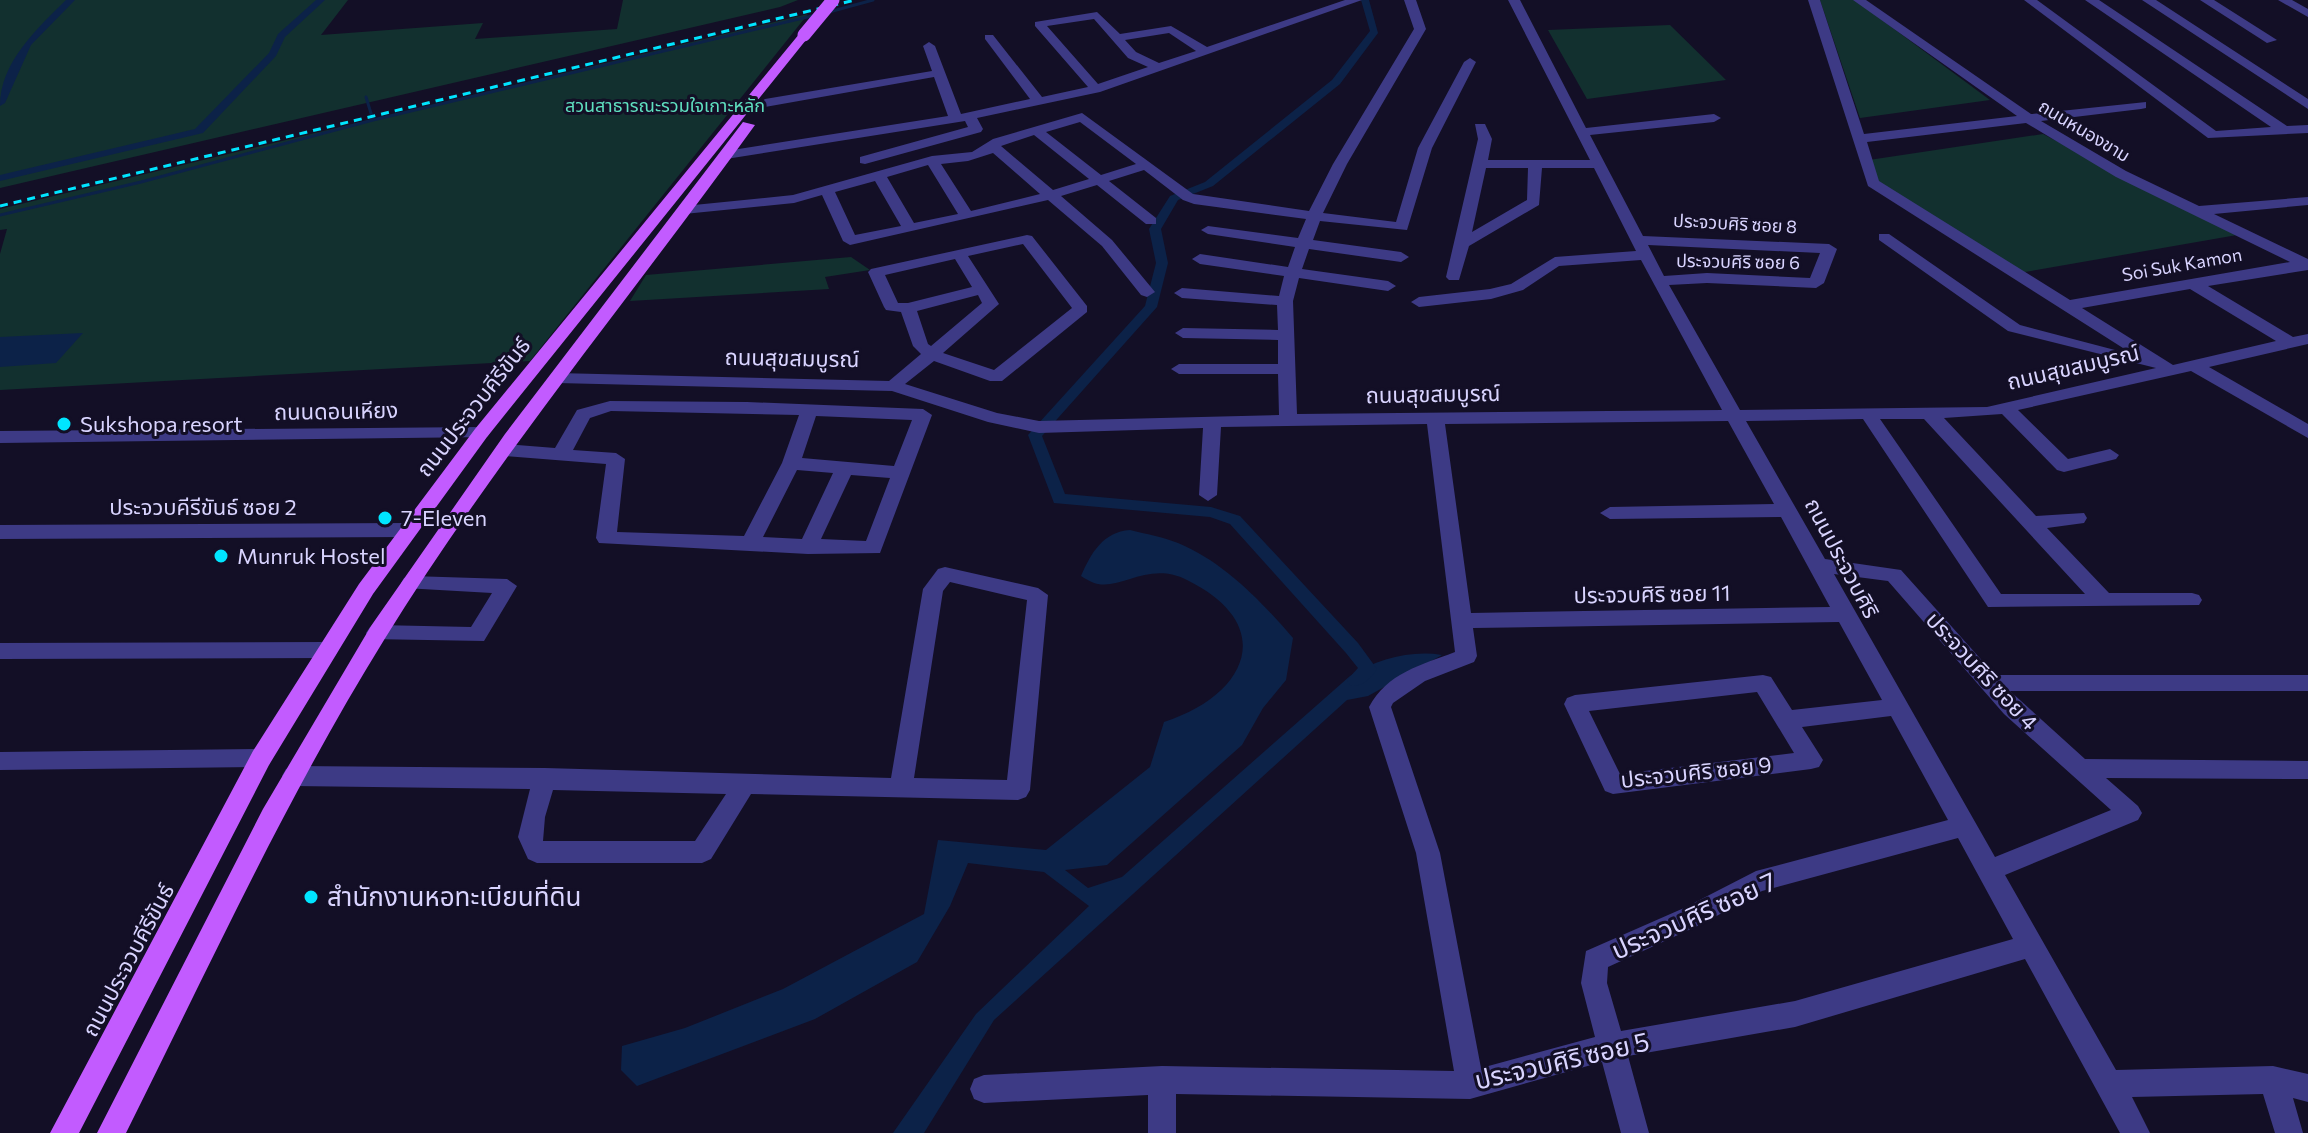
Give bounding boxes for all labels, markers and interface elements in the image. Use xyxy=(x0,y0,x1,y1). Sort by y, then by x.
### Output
park label: สวนสาธารณะรวมใจเกาะหลัก xyxy=(565,94,765,116)
street label: ถนนหนองขาม xyxy=(2035,94,2134,166)
street label: ประจวบศิริ ซอย 8 xyxy=(1673,209,1798,237)
street label: Soi Suk Kamon xyxy=(2120,243,2244,285)
street label: ประจวบศิริ ซอย 6 xyxy=(1676,249,1800,273)
street label: ถนนประจวบคีรีขันธ์ xyxy=(410,331,536,482)
street label: ถนนสุขสมบูรณ์ xyxy=(2004,338,2142,396)
street label: ถนนสุขสมบูรณ์ xyxy=(724,343,860,373)
street label: ถนนสุขสมบูรณ์ xyxy=(1365,379,1501,409)
street label: ถนนดอนเหียง xyxy=(274,396,398,425)
place label: Sukshopa resort xyxy=(80,410,243,437)
marker: Sukshopa resort xyxy=(55,415,73,433)
street label: ประจวบคีรีขันธ์ ซอย 2 xyxy=(109,493,297,520)
street label: ถนนประจวบศิริ xyxy=(1800,493,1885,622)
place label: 7-Eleven xyxy=(401,504,487,531)
marker: 7-Eleven xyxy=(376,509,394,527)
place label: Munruk Hostel xyxy=(237,542,386,569)
marker: Munruk Hostel xyxy=(212,547,230,565)
street label: ประจวบศิริ ซอย 11 xyxy=(1573,579,1731,608)
street label: ประจวบศิริ ซอย 4 xyxy=(1921,606,2044,735)
street label: ประจวบศิริ ซอย 9 xyxy=(1619,750,1773,793)
street label: ประจวบศิริ ซอย 7 xyxy=(1606,864,1781,965)
street label: ถนนประจวบคีรีขันธ์ xyxy=(76,878,179,1041)
place label: สำนักงานหอทะเบียนที่ดิน xyxy=(327,879,582,911)
marker: สำนักงานหอทะเบียนที่ดิน xyxy=(302,888,320,906)
street label: ประจวบศิริ ซอย 5 xyxy=(1471,1024,1652,1095)

